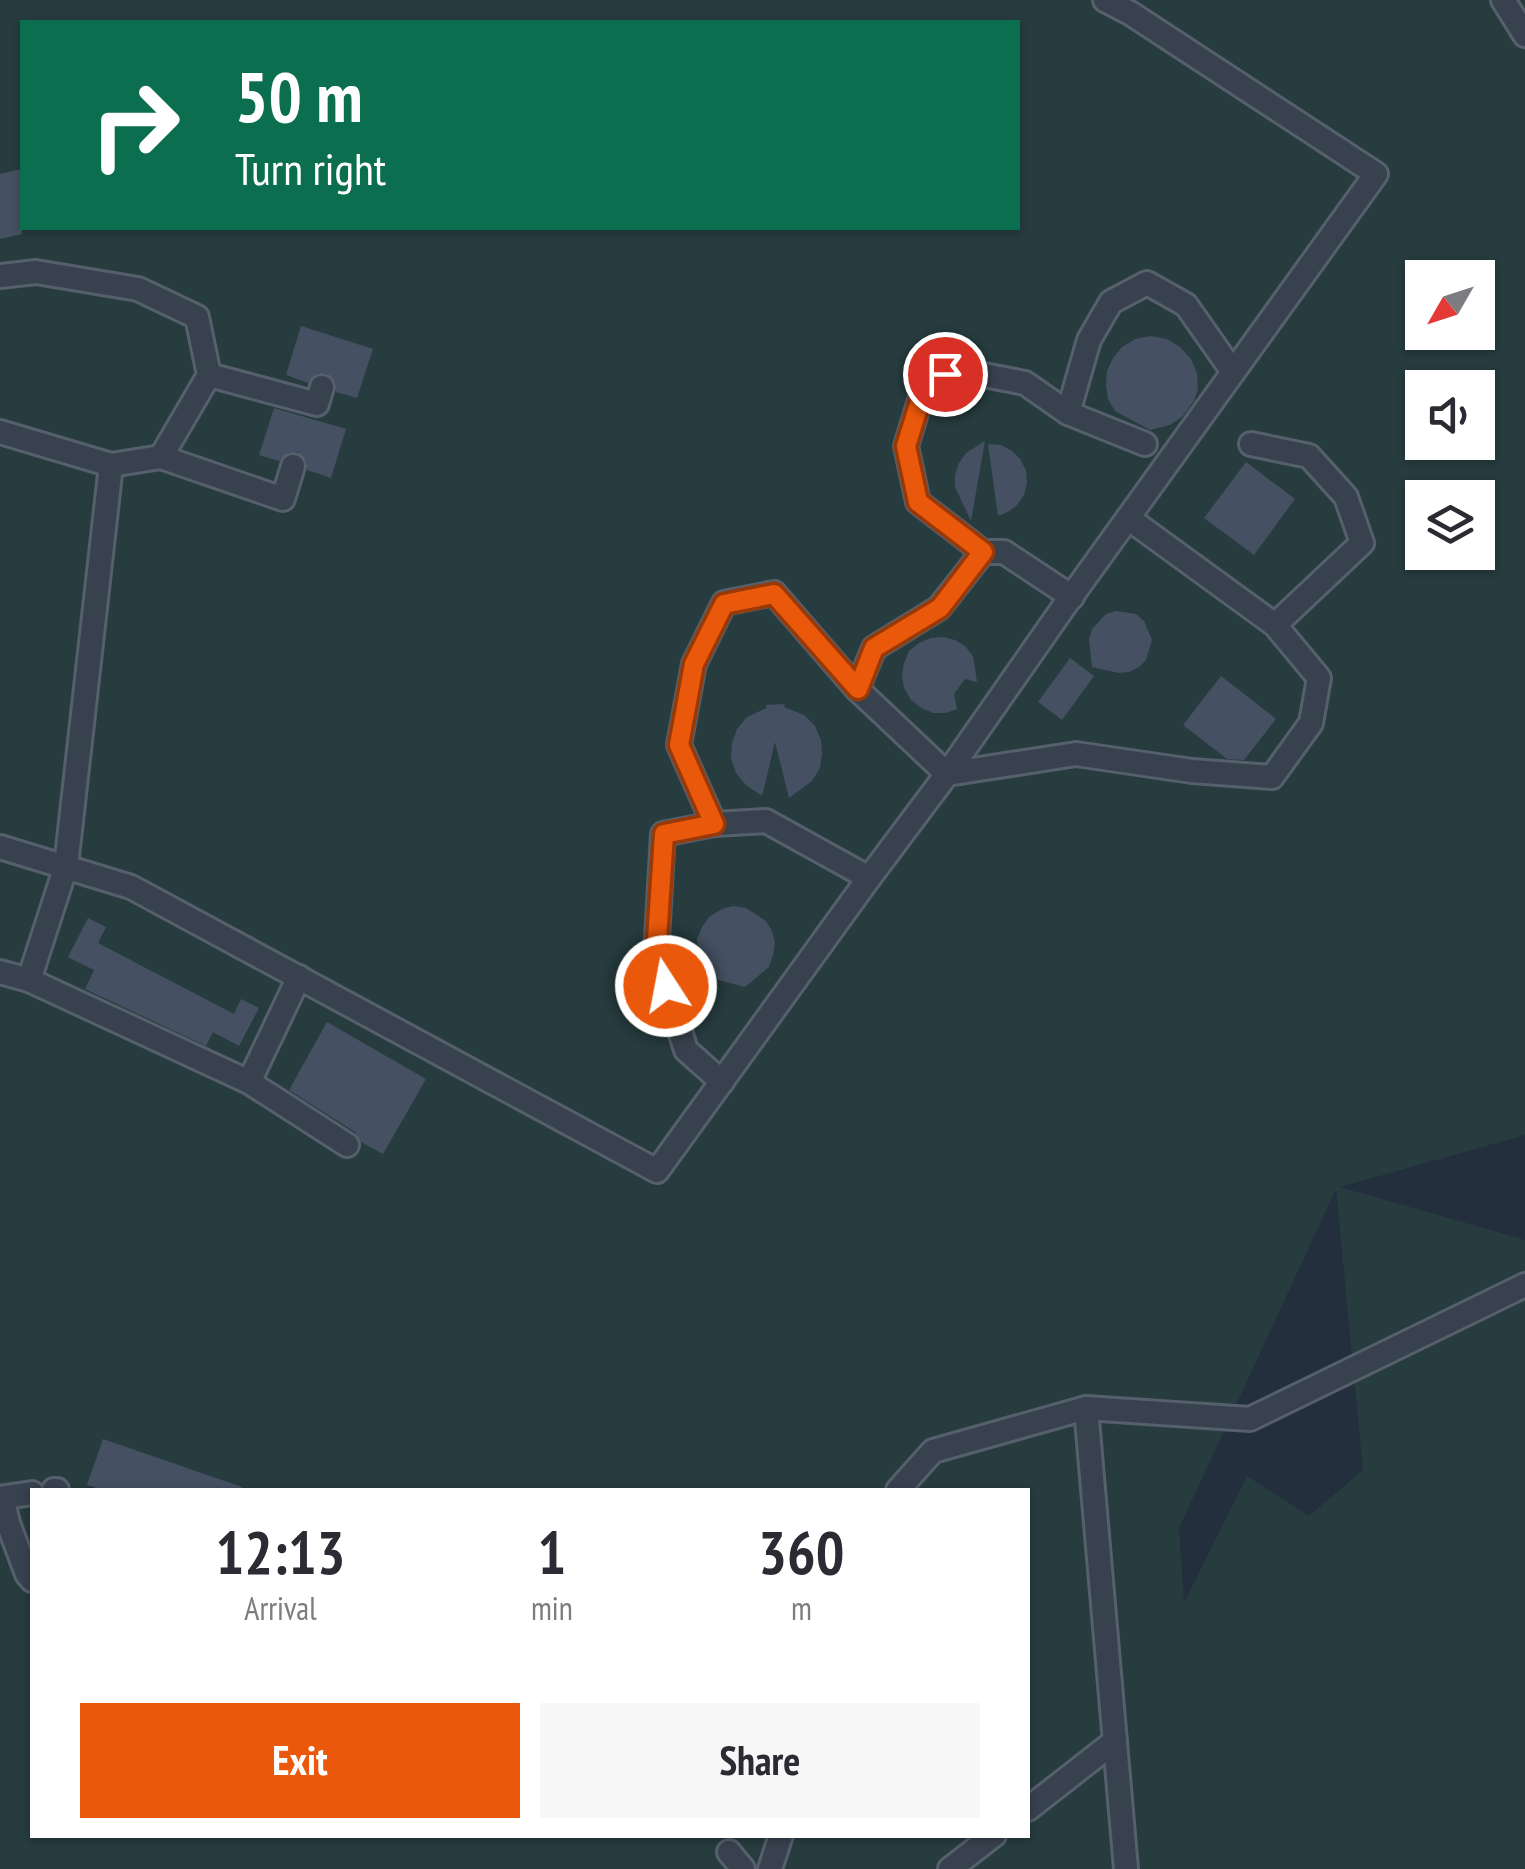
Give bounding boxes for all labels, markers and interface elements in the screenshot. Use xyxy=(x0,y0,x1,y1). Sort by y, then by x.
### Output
text: 50 m xyxy=(235,51,363,141)
icon: right xyxy=(70,60,200,190)
text: Turn right xyxy=(235,139,386,197)
north arrow xyxy=(1405,260,1495,350)
map controls xyxy=(1405,260,1495,570)
pin xyxy=(903,332,988,417)
icon: arrive xyxy=(918,347,973,402)
button: sound xyxy=(1405,370,1495,460)
button: layers xyxy=(1405,480,1495,570)
position arrow xyxy=(614,934,718,1038)
text: 12:13 xyxy=(216,1513,345,1591)
text: 1 xyxy=(538,1513,566,1591)
text: 360 xyxy=(758,1513,844,1591)
text: Arrival xyxy=(244,1587,317,1629)
text: min xyxy=(531,1587,573,1629)
text: m xyxy=(791,1587,812,1629)
button: Exit xyxy=(80,1703,520,1818)
button: Share xyxy=(540,1703,980,1818)

